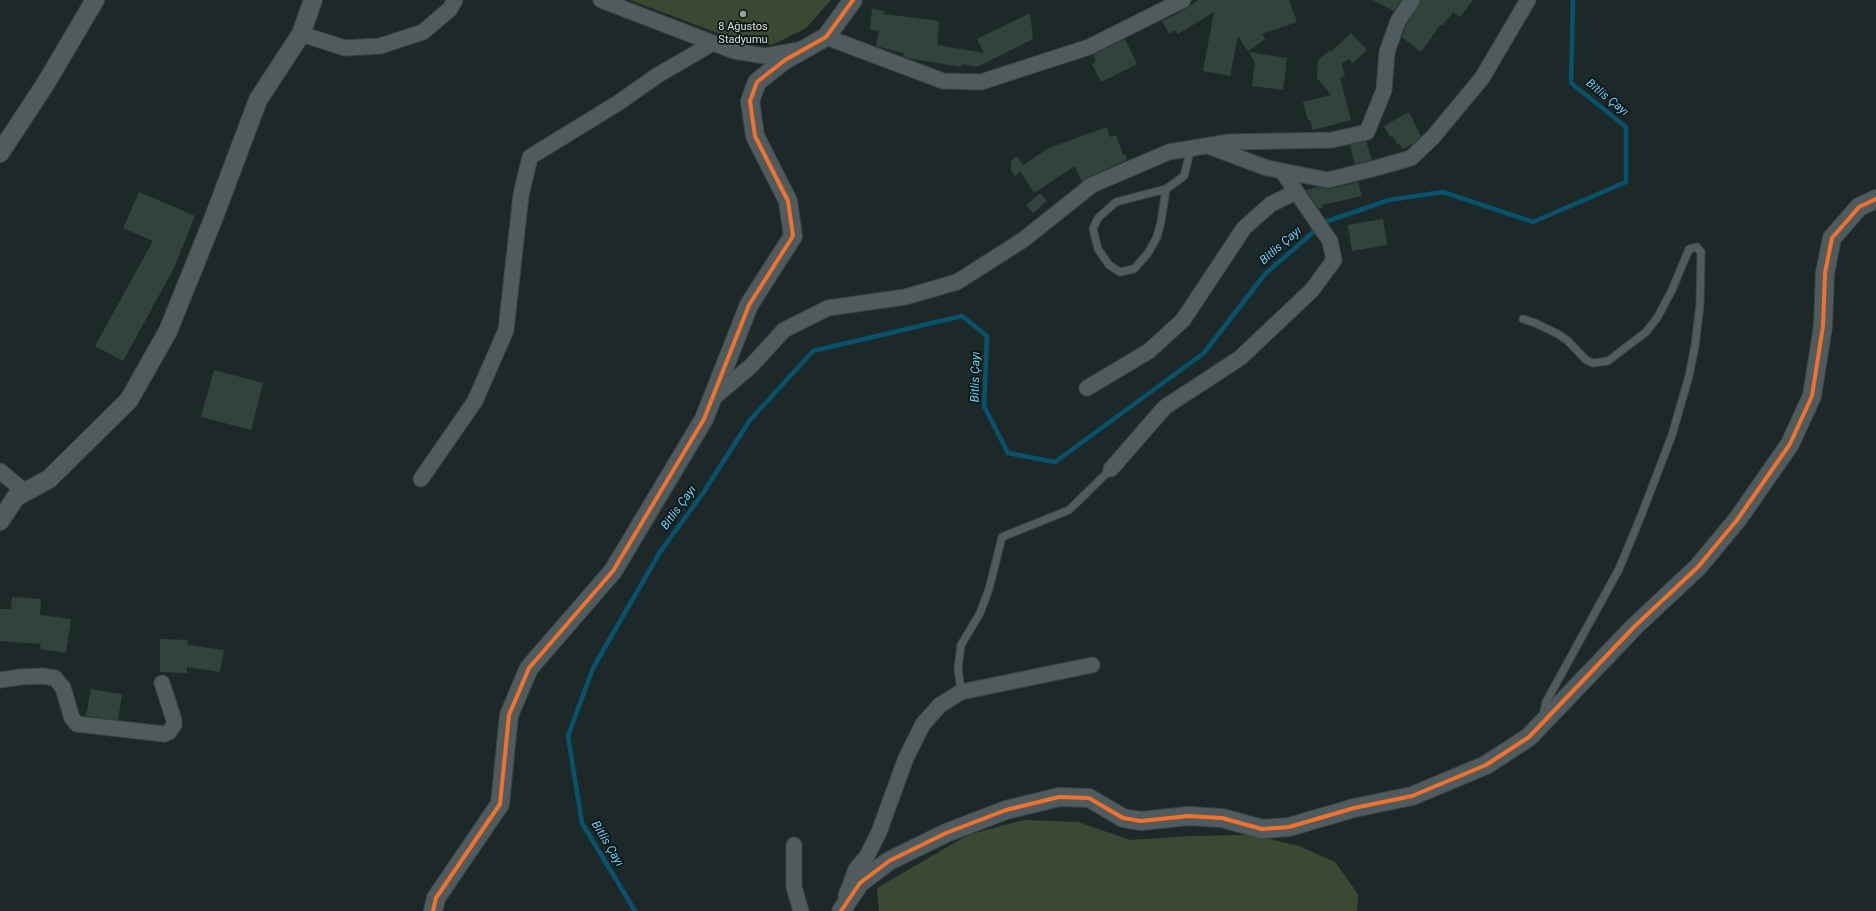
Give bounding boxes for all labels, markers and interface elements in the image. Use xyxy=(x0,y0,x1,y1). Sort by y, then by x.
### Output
marker: 8 Ağustos Stadyumu xyxy=(738,9,748,19)
place label: 8 Ağustos Stadyumu xyxy=(718,20,768,46)
water label: Bitlis Çayı xyxy=(1583,76,1631,120)
water label: Bitlis Çayı xyxy=(1257,224,1305,268)
water label: Bitlis Çayı xyxy=(968,352,984,402)
water label: Bitlis Çayı xyxy=(658,483,700,533)
water label: Bitlis Çayı xyxy=(588,819,626,869)

